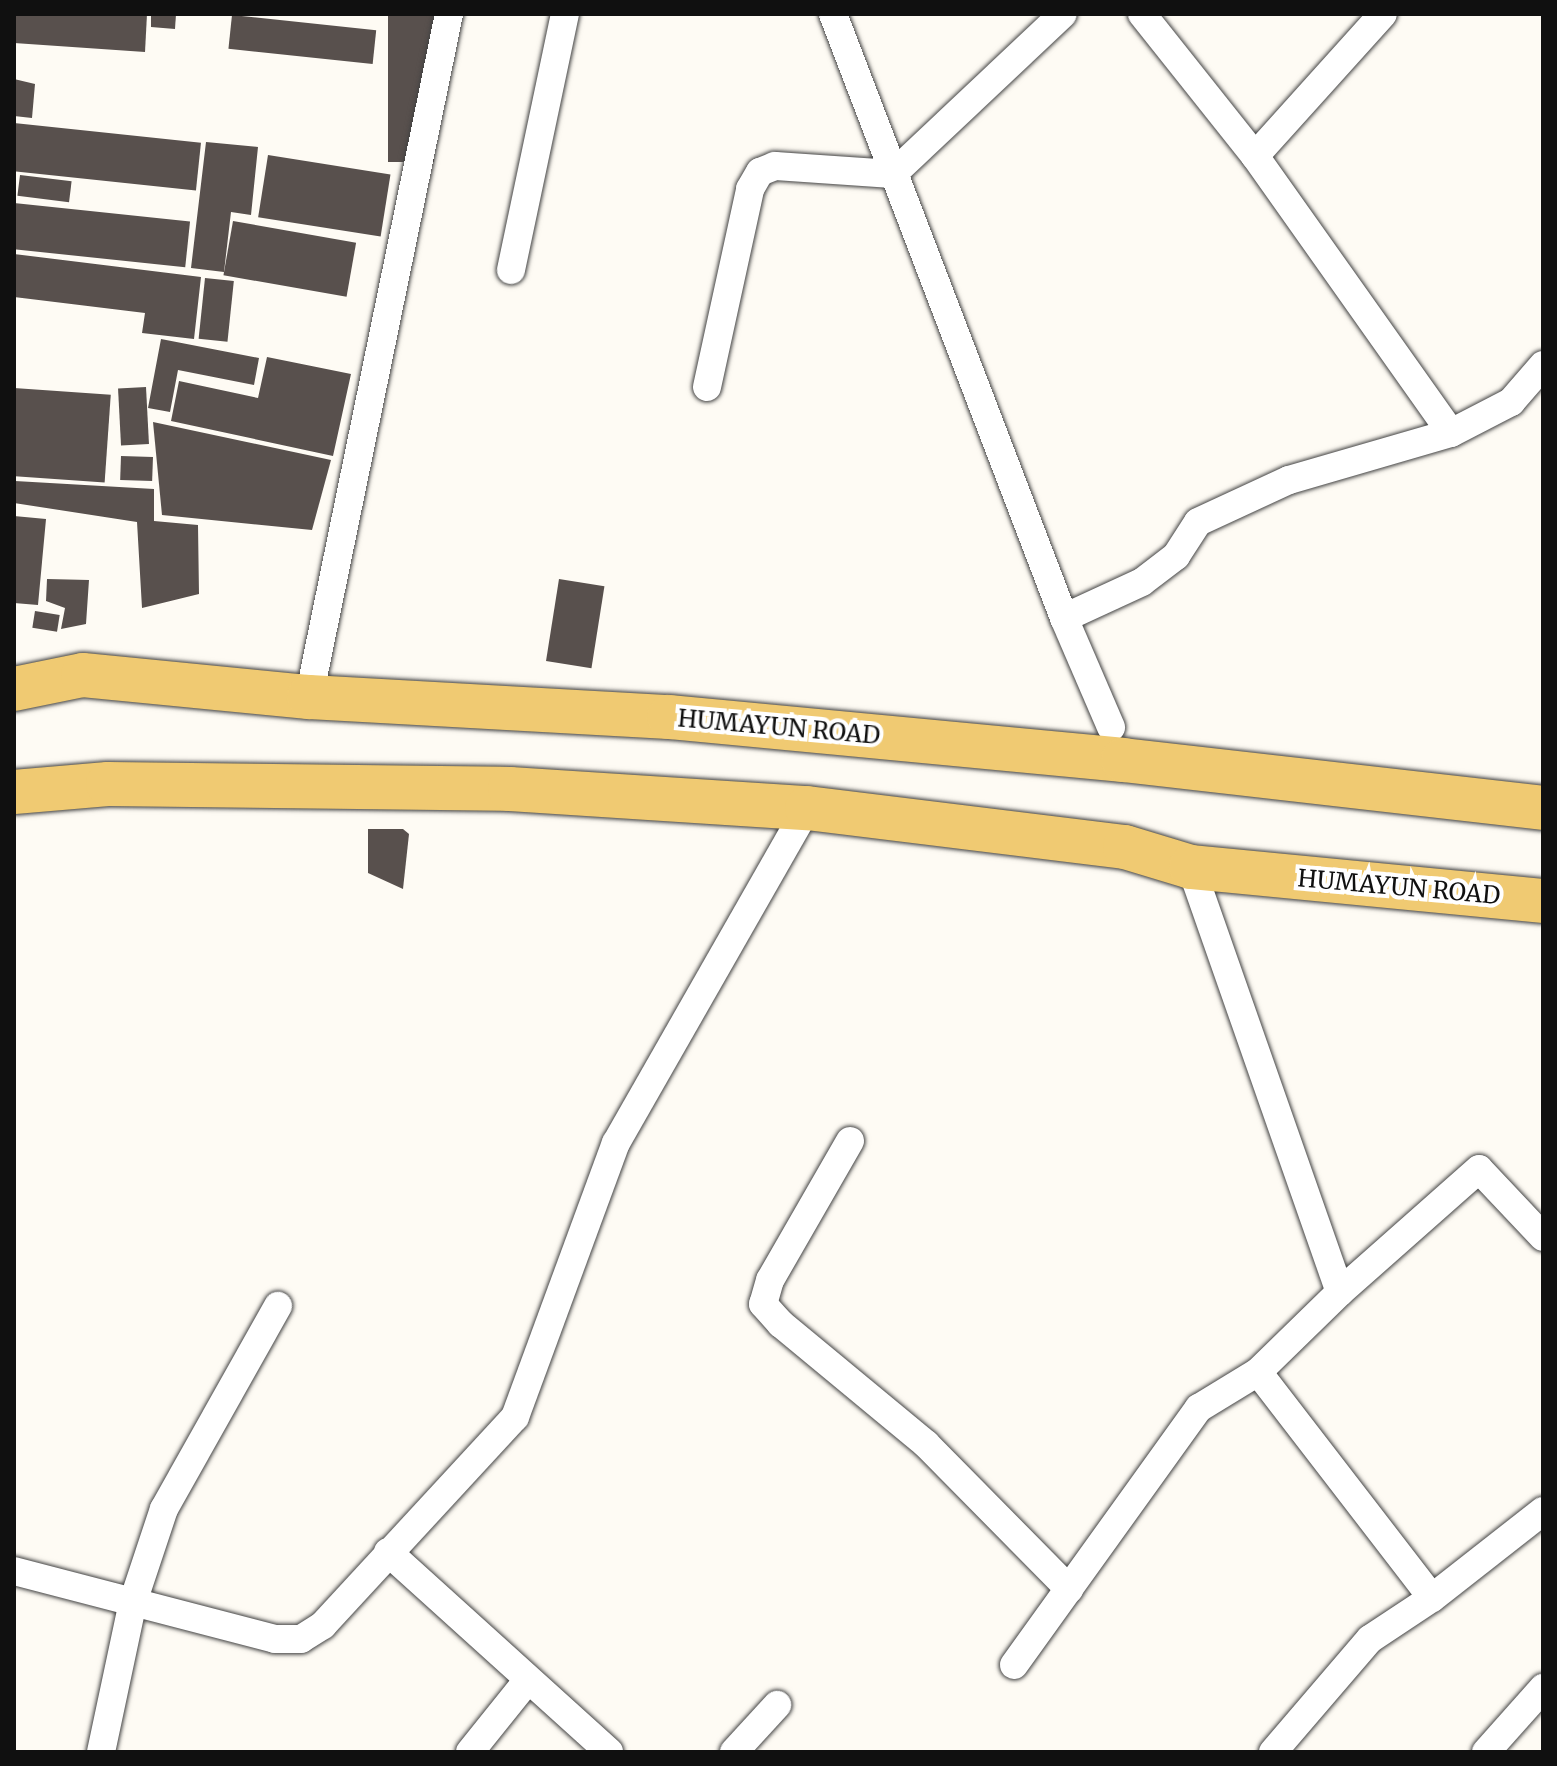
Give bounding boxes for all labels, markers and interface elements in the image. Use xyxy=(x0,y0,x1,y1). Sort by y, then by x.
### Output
street label: HUMAYUN ROAD xyxy=(677,704,881,750)
street label: HUMAYUN ROAD xyxy=(1297,864,1501,910)

